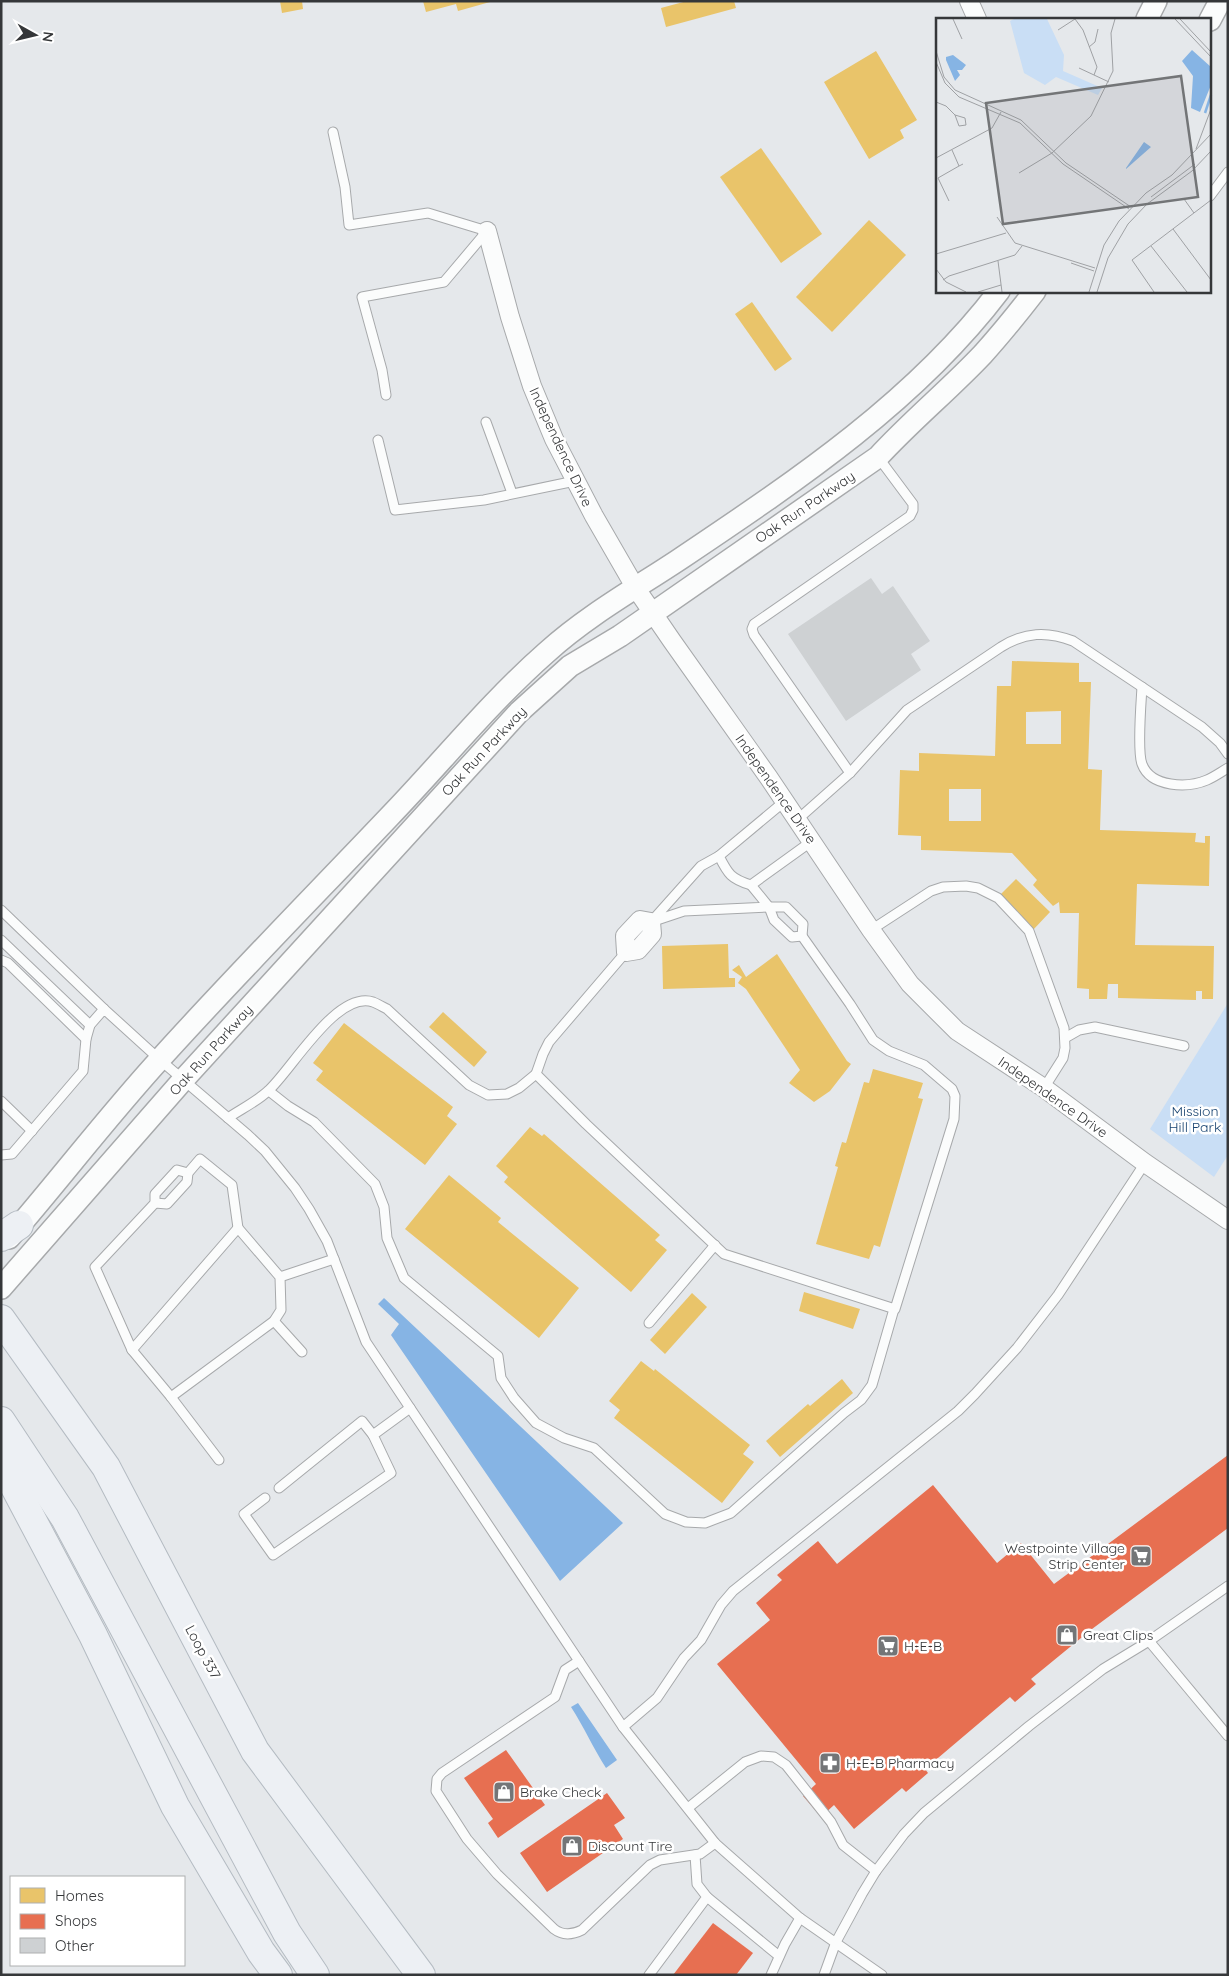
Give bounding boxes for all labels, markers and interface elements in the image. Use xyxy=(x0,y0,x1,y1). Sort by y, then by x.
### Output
north arrow xyxy=(10,10,60,60)
inset map xyxy=(936,18,1212,292)
text: N xyxy=(38,30,58,43)
street label: Independence Drive xyxy=(525,384,597,510)
street label: Oak Run Parkway xyxy=(752,467,858,547)
street label: Oak Run Parkway xyxy=(438,702,530,800)
street label: Independence Drive xyxy=(731,731,821,847)
street label: Oak Run Parkway xyxy=(165,1001,257,1099)
street label: Independence Drive xyxy=(995,1052,1111,1142)
park label: Mission Hill Park xyxy=(1169,1102,1221,1136)
place label: Westpointe Village Strip Center xyxy=(1004,1539,1126,1573)
supermarket icon: Westpointe Village Strip Center xyxy=(1129,1544,1153,1568)
street label: Loop 337 xyxy=(181,1622,225,1682)
shop icon: Great Clips xyxy=(1055,1623,1079,1647)
place label: Great Clips xyxy=(1083,1626,1153,1644)
supermarket icon: H-E-B xyxy=(876,1634,900,1658)
place label: H-E-B xyxy=(904,1637,942,1655)
pharmacy icon: H-E-B Pharmacy xyxy=(818,1751,842,1775)
place label: H-E-B Pharmacy xyxy=(846,1754,955,1772)
shop icon: Brake Check xyxy=(492,1780,516,1804)
place label: Brake Check xyxy=(520,1783,601,1801)
shop icon: Discount Tire xyxy=(560,1834,584,1858)
place label: Discount Tire xyxy=(588,1837,672,1855)
legend xyxy=(10,1876,185,1966)
text: Homes xyxy=(55,1886,104,1905)
text: Shops xyxy=(55,1911,97,1930)
text: Other xyxy=(55,1936,95,1955)

